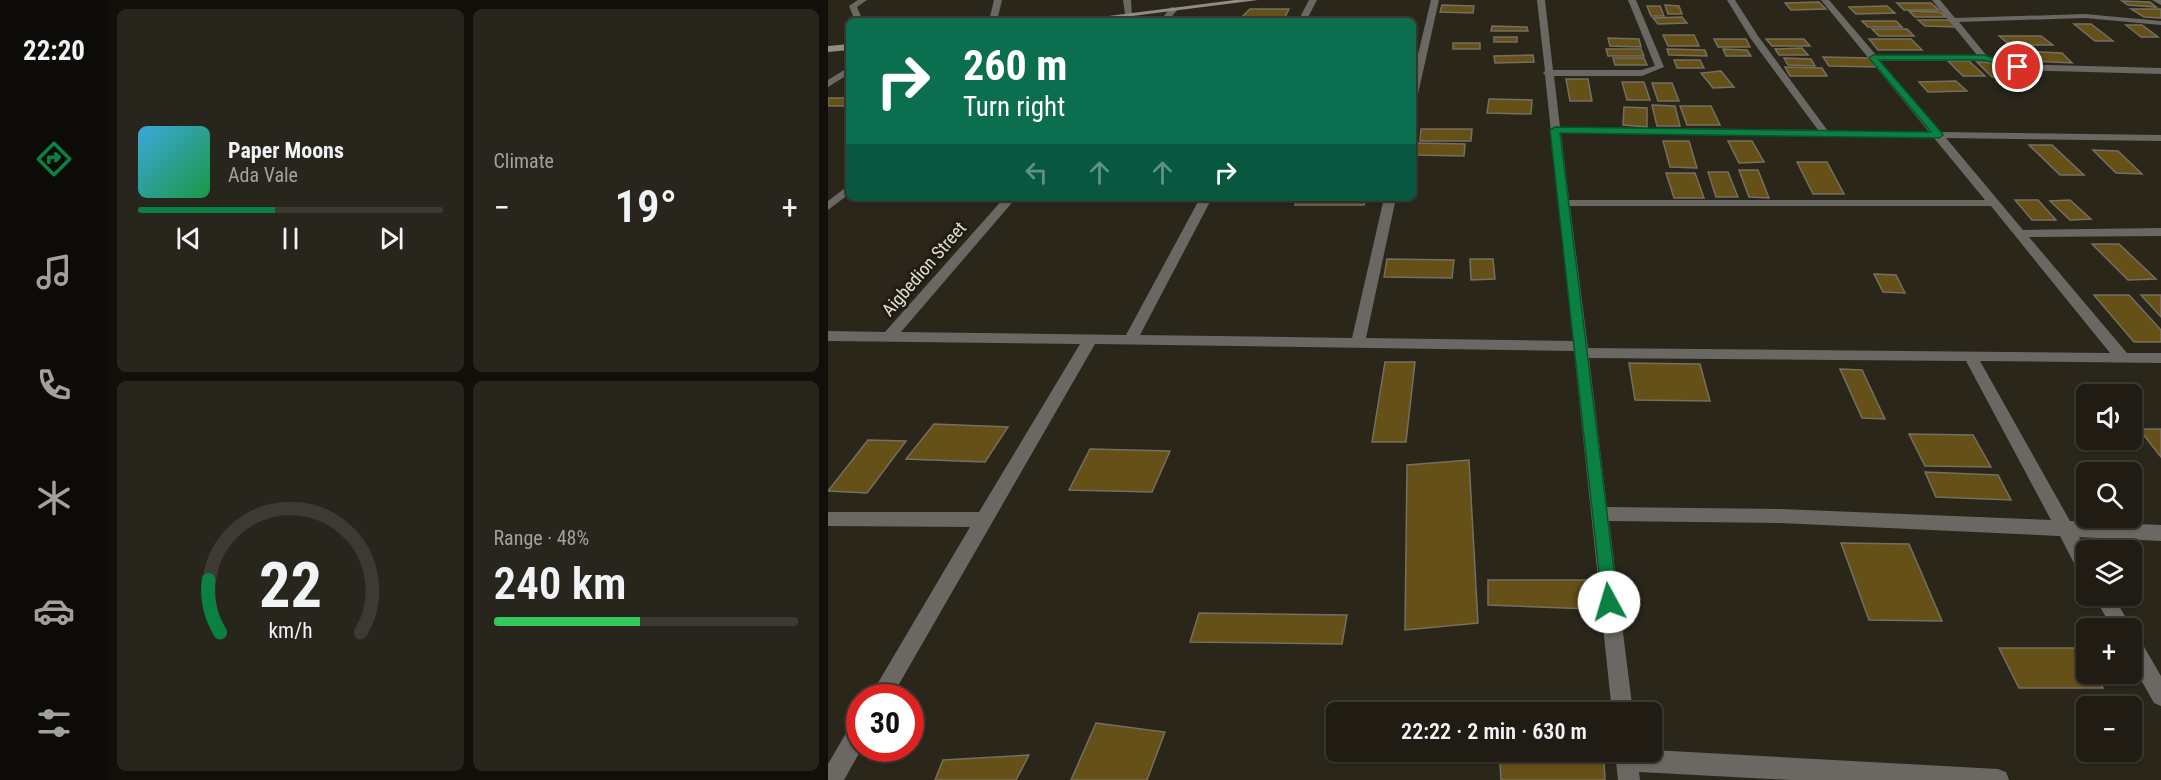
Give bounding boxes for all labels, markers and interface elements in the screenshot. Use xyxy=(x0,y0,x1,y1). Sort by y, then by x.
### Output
text: 22:20 xyxy=(23,35,85,67)
text: 260 m xyxy=(963,41,1068,90)
pin xyxy=(1992,41,2043,92)
icon: right xyxy=(864,42,942,120)
icon: arrive xyxy=(2001,50,2034,83)
text: Turn right xyxy=(963,91,1065,123)
icon: directions xyxy=(33,138,75,180)
text: Paper Moons xyxy=(228,138,344,163)
text: Climate xyxy=(494,149,554,173)
icon: left xyxy=(1020,156,1053,189)
icon: ahead xyxy=(1083,156,1116,189)
icon: ahead xyxy=(1146,156,1179,189)
icon: right xyxy=(1209,156,1242,189)
text: Ada Vale xyxy=(228,163,298,187)
text: 19° xyxy=(614,180,677,233)
text: − xyxy=(494,188,510,227)
text: + xyxy=(782,188,798,227)
street label: Aigbedion Street xyxy=(877,217,970,320)
icon: previous xyxy=(172,222,205,255)
icon: pause xyxy=(274,222,307,255)
icon: next xyxy=(375,222,408,255)
icon: music xyxy=(33,251,75,293)
icon: phone xyxy=(33,364,75,406)
map controls xyxy=(2076,384,2142,762)
button: sound xyxy=(2076,384,2142,450)
button: search xyxy=(2076,462,2142,528)
icon: climate xyxy=(33,477,75,519)
text: Range · 48% xyxy=(494,526,589,550)
button: layers xyxy=(2076,540,2142,606)
text: 22 xyxy=(259,549,322,622)
text: 240 km xyxy=(494,557,627,610)
position arrow xyxy=(1577,570,1641,634)
icon: car xyxy=(33,590,75,632)
text: km/h xyxy=(268,618,312,643)
button: + xyxy=(2076,618,2142,684)
speed limit sign: 30 xyxy=(846,684,924,762)
button: − xyxy=(2076,696,2142,762)
icon: filters xyxy=(33,702,75,744)
text: 22:22 · 2 min · 630 m xyxy=(1401,719,1587,744)

